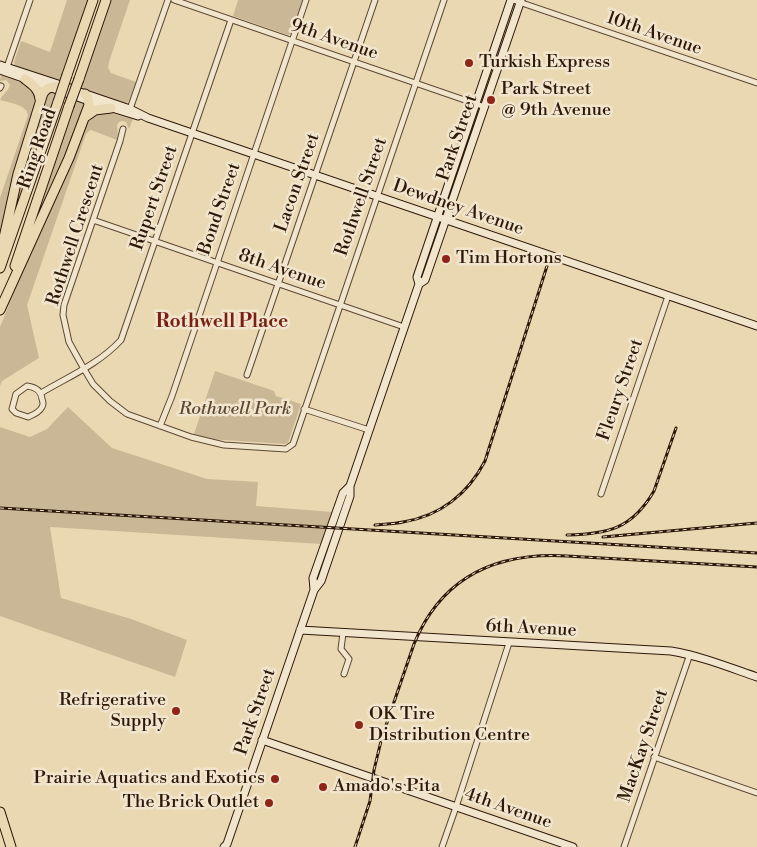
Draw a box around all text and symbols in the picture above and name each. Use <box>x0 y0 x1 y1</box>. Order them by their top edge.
street label: 10th Avenue <box>603 8 705 60</box>
street label: 9th Avenue <box>287 15 381 65</box>
place label: Turkish Express <box>479 52 610 74</box>
marker: Turkish Express <box>463 57 475 69</box>
place label: Park Street @ 9th Avenue <box>501 79 611 122</box>
street label: Park Street <box>433 92 483 184</box>
marker: Park Street @ 9th Avenue <box>485 94 497 106</box>
street label: Ring Road <box>14 106 62 192</box>
street label: Lacon Street <box>271 131 325 235</box>
street label: Rothwell Street <box>332 135 392 259</box>
street label: Rupert Street <box>127 143 183 253</box>
street label: Bond Street <box>194 160 246 258</box>
street label: Rothwell Crescent <box>43 162 109 308</box>
street label: Dewdney Avenue <box>390 175 526 241</box>
street label: 8th Avenue <box>235 245 329 295</box>
place label: Tim Hortons <box>456 248 562 270</box>
marker: Tim Hortons <box>440 253 452 265</box>
district label: Rothwell Place <box>156 311 288 333</box>
street label: Fleury Street <box>593 336 649 444</box>
park label: Rothwell Park <box>179 399 291 421</box>
street label: 6th Avenue <box>485 616 577 642</box>
street label: Park Street <box>231 666 281 758</box>
street label: MacKay Street <box>615 687 673 805</box>
place label: Refrigerative Supply <box>59 690 166 732</box>
place label: OK Tire Distribution Centre <box>369 704 530 746</box>
marker: Refrigerative Supply <box>170 705 182 717</box>
marker: OK Tire Distribution Centre <box>353 719 365 731</box>
place label: Prairie Aquatics and Exotics <box>33 768 265 790</box>
marker: Prairie Aquatics and Exotics <box>269 773 281 785</box>
place label: Amado's Pita <box>333 776 440 798</box>
marker: Amado's Pita <box>317 781 329 793</box>
street label: 4th Avenue <box>461 784 555 834</box>
place label: The Brick Outlet <box>123 792 259 814</box>
marker: The Brick Outlet <box>263 797 275 809</box>

